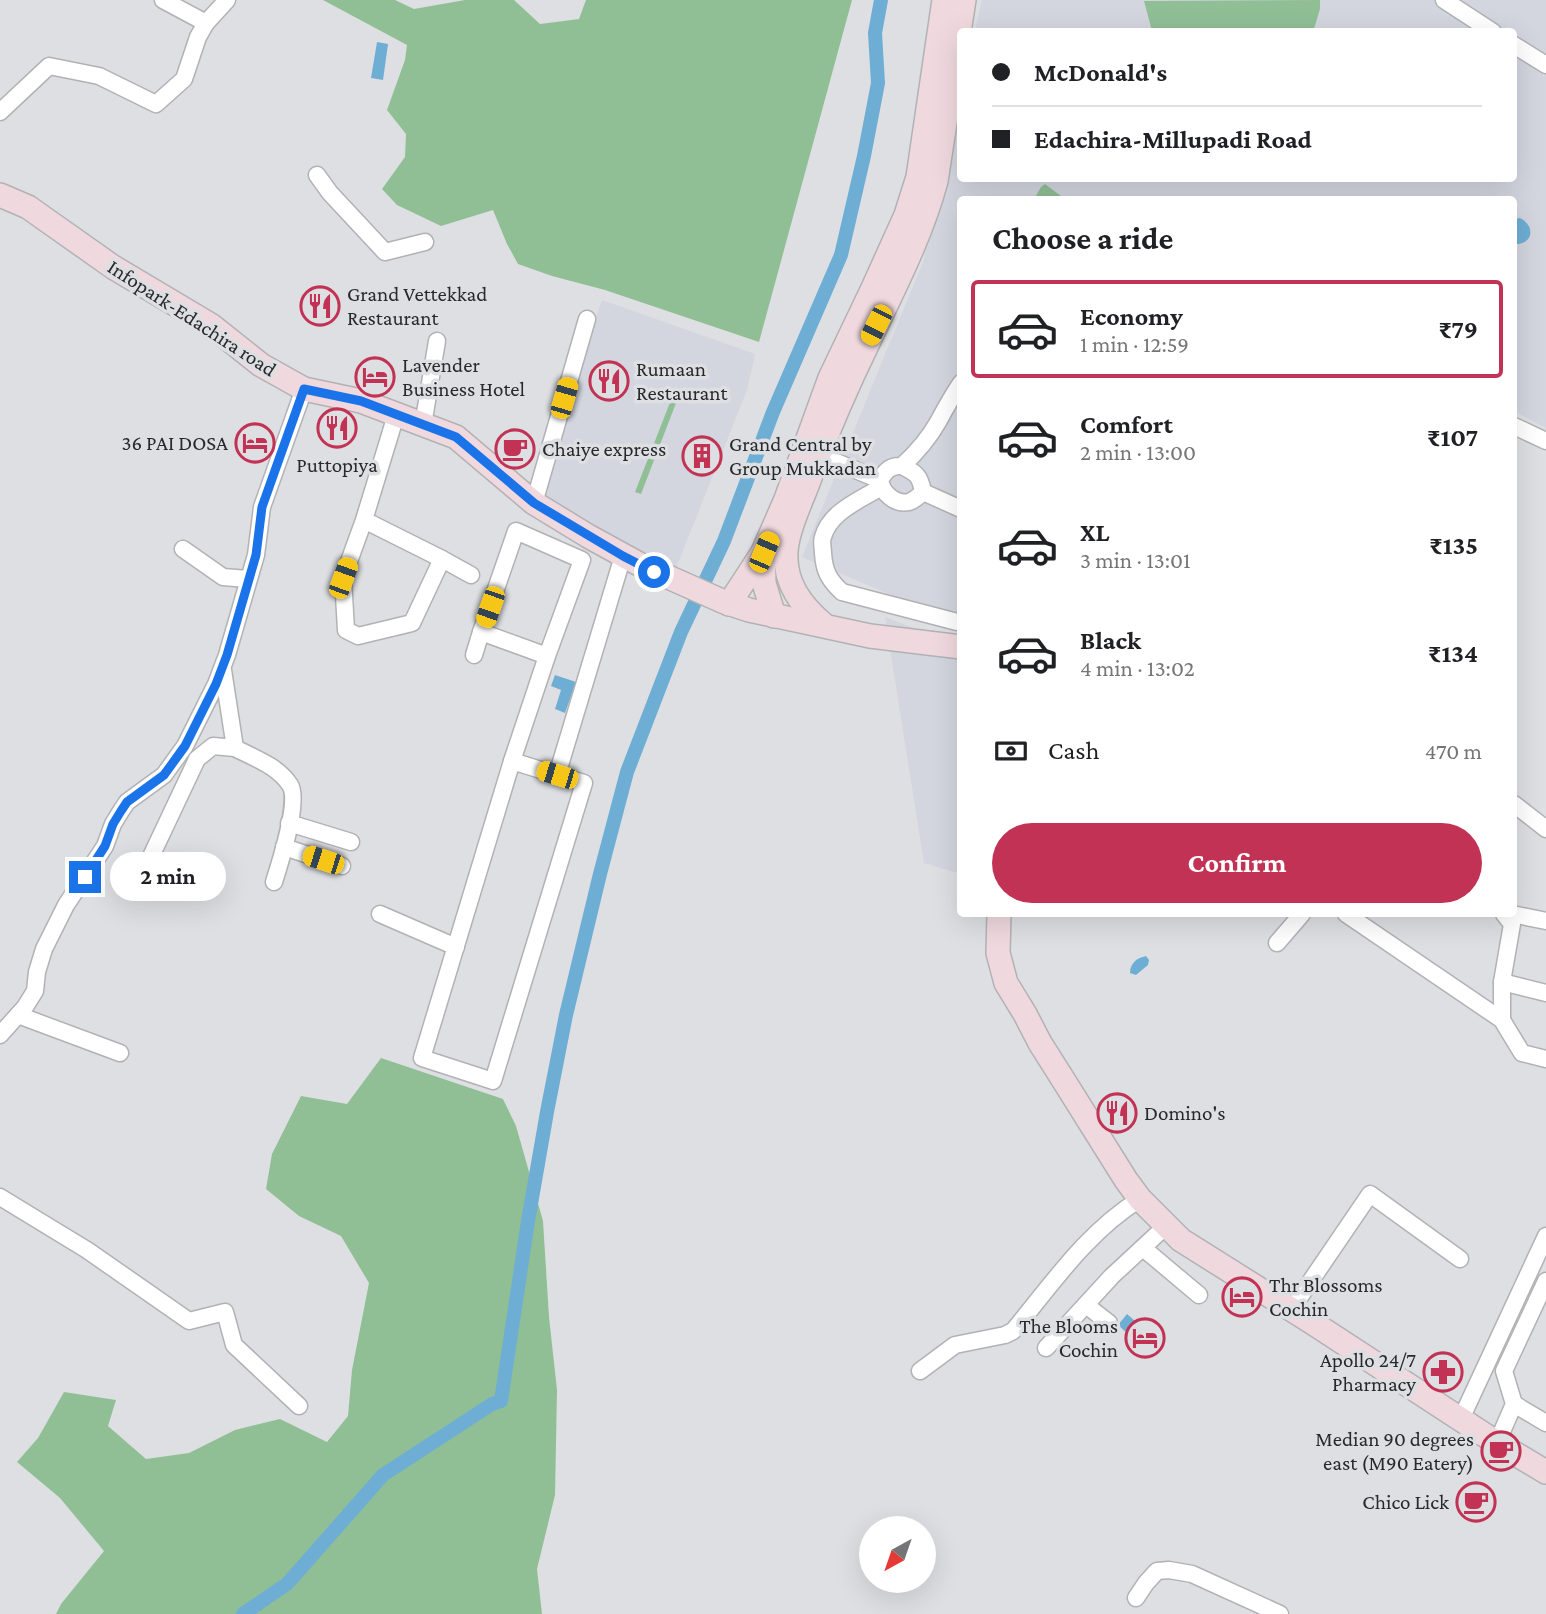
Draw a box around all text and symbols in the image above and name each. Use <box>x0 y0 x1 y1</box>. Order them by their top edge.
text: McDonald's <box>1034 58 1167 87</box>
text: Edachira-Millupadi Road <box>1034 125 1312 154</box>
text: Choose a ride <box>992 220 1173 256</box>
street label: Infopark-Edachira road <box>103 254 281 382</box>
place label: Grand Vettekkad Restaurant <box>347 282 487 330</box>
restaurant icon: Grand Vettekkad Restaurant <box>299 285 341 327</box>
icon: car <box>996 298 1059 361</box>
car <box>858 302 895 348</box>
text: Economy <box>1080 302 1183 331</box>
text: ₹79 <box>1439 315 1478 344</box>
text: 1 min · 12:59 <box>1080 331 1189 357</box>
place label: Lavender Business Hotel <box>402 353 525 401</box>
hotel icon: Lavender Business Hotel <box>354 356 396 398</box>
place label: Rumaan Restaurant <box>636 357 729 405</box>
restaurant icon: Rumaan Restaurant <box>588 360 630 402</box>
car <box>549 375 580 421</box>
icon: car <box>996 406 1059 469</box>
restaurant icon: Puttopiya <box>316 407 358 449</box>
text: Comfort <box>1080 410 1173 439</box>
hotel icon: 36 PAI DOSA <box>234 422 276 464</box>
text: ₹107 <box>1427 423 1478 452</box>
cafe icon: Chaiye express <box>494 428 536 470</box>
place label: 36 PAI DOSA <box>122 431 228 455</box>
place label: Grand Central by Group Mukkadan <box>729 432 876 480</box>
building icon: Grand Central by Group Mukkadan <box>681 435 723 477</box>
place label: Chaiye express <box>542 437 666 461</box>
text: 2 min · 13:00 <box>1080 439 1196 465</box>
place label: Puttopiya <box>296 453 378 477</box>
icon: car <box>996 514 1059 577</box>
text: XL <box>1080 518 1109 547</box>
car <box>747 529 782 575</box>
text: ₹135 <box>1429 531 1478 560</box>
text: 3 min · 13:01 <box>1080 547 1191 573</box>
car <box>326 555 361 601</box>
route start <box>638 556 670 588</box>
car <box>474 584 507 630</box>
icon: car <box>996 622 1059 685</box>
text: Black <box>1080 626 1141 655</box>
text: ₹134 <box>1428 639 1478 668</box>
text: 4 min · 13:02 <box>1080 655 1195 681</box>
icon: cash <box>992 732 1030 770</box>
text: Cash <box>1048 736 1099 765</box>
text: 470 m <box>1425 738 1482 764</box>
car <box>534 759 581 791</box>
button: Confirm <box>992 823 1482 903</box>
car <box>300 844 347 876</box>
callout: 2 min <box>110 852 225 902</box>
route end <box>69 861 101 893</box>
text: 2 min <box>140 863 196 889</box>
restaurant icon: Domino's <box>1096 1092 1138 1134</box>
place label: Domino's <box>1144 1101 1226 1125</box>
place label: Thr Blossoms Cochin <box>1269 1273 1383 1321</box>
hotel icon: Thr Blossoms Cochin <box>1221 1276 1263 1318</box>
place label: The Blooms Cochin <box>1019 1314 1118 1362</box>
hotel icon: The Blooms Cochin <box>1124 1317 1166 1359</box>
place label: Apollo 24/7 Pharmacy <box>1320 1348 1416 1396</box>
pharmacy icon: Apollo 24/7 Pharmacy <box>1422 1351 1464 1393</box>
place label: Median 90 degrees east (M90 Eatery) <box>1315 1427 1474 1475</box>
cafe icon: Median 90 degrees east (M90 Eatery) <box>1480 1430 1522 1472</box>
cafe icon: Chico Lick <box>1455 1481 1497 1523</box>
place label: Chico Lick <box>1362 1490 1449 1514</box>
north arrow <box>859 1516 936 1592</box>
map controls <box>859 1516 936 1593</box>

